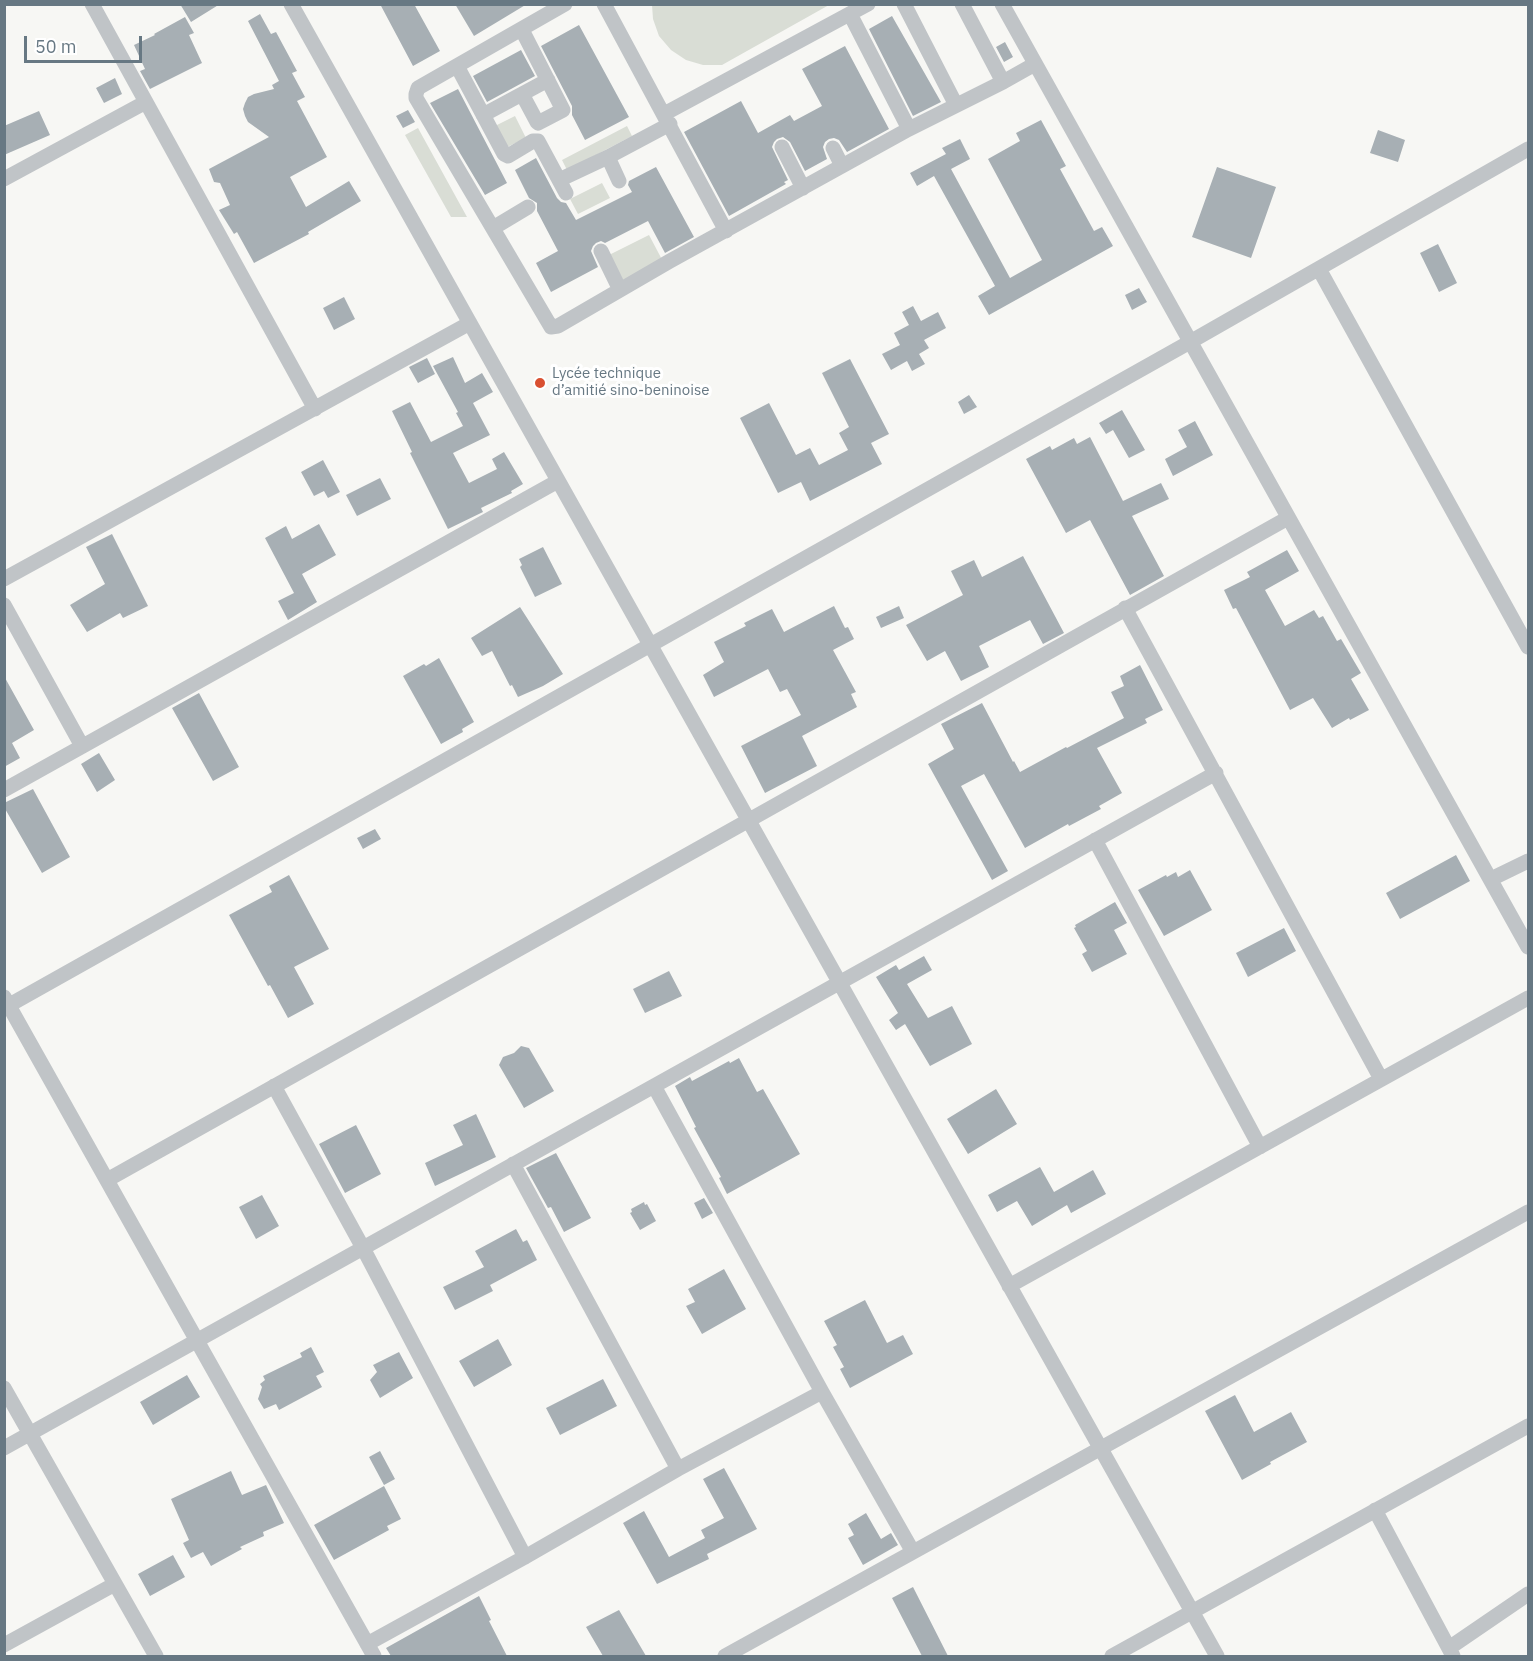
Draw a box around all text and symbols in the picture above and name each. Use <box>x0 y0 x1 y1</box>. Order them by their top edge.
scale bar <box>27 24 146 62</box>
text: 50 m <box>35 35 77 58</box>
place label: Lycée technique d’amitié sino-beninoise <box>552 365 710 400</box>
marker: Lycée technique d’amitié sino-beninoise <box>533 376 547 390</box>

